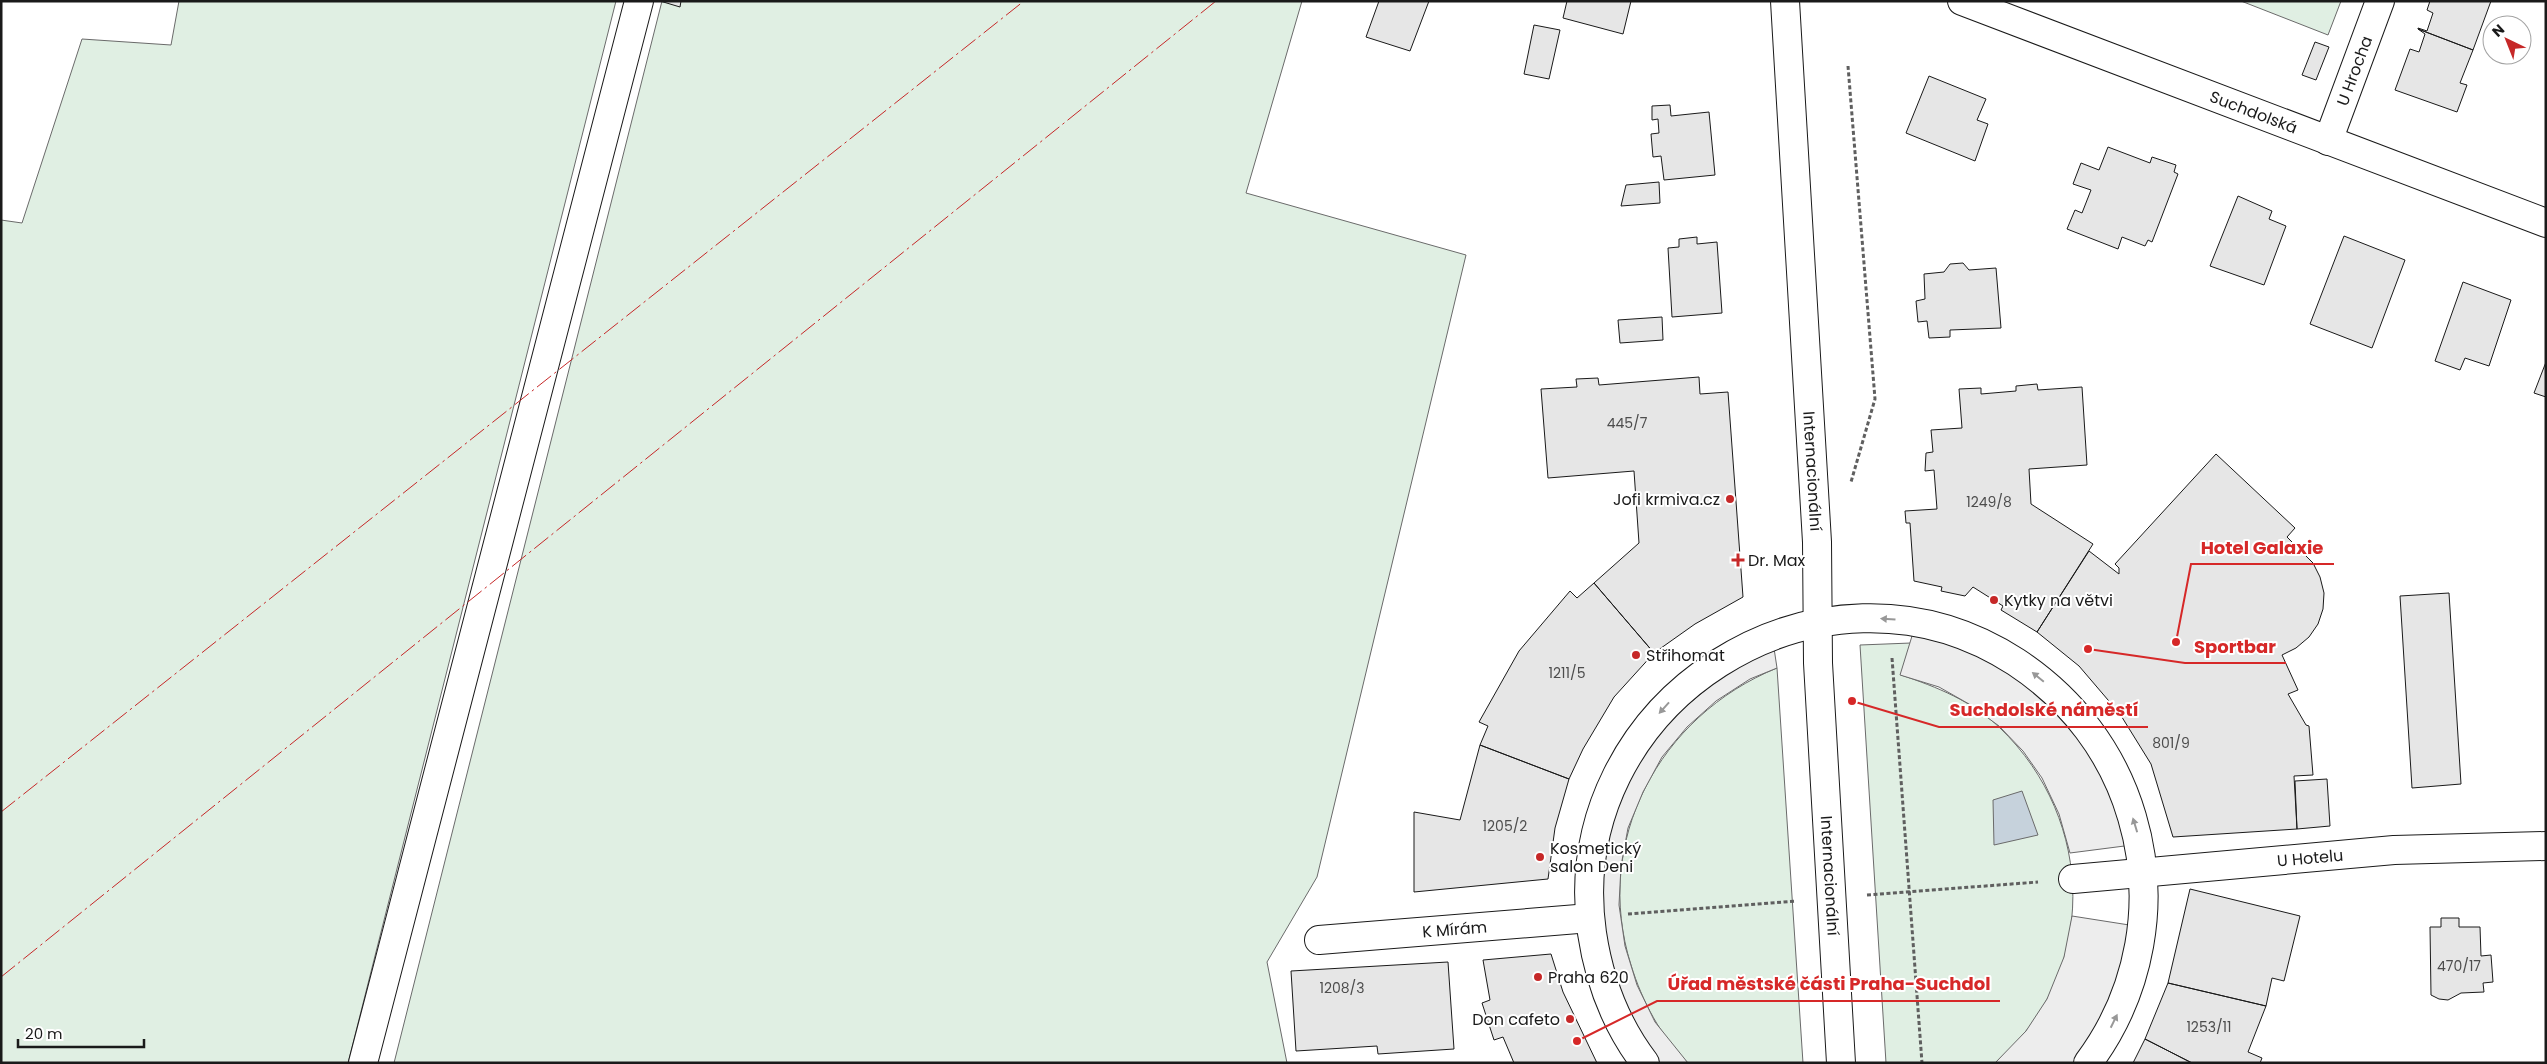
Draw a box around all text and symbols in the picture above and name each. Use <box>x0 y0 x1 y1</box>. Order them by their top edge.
north arrow <box>2482 15 2532 65</box>
text: N <box>2487 20 2509 41</box>
street label: U Hrocha <box>2331 33 2378 109</box>
street label: Suchdolská <box>2206 85 2301 139</box>
street label: Internacionální <box>1797 411 1827 532</box>
house number: 445/7 <box>1607 413 1648 433</box>
place label: Jofi krmiva.cz <box>1613 488 1720 511</box>
house number: 1249/8 <box>1966 492 2012 512</box>
marker: Jofi krmiva.cz <box>1724 493 1736 505</box>
callout: Hotel Galaxie <box>2191 531 2334 564</box>
text: Hotel Galaxie <box>2201 535 2323 560</box>
place label: Dr. Max <box>1748 549 1806 572</box>
marker: Dr. Max <box>1732 554 1744 566</box>
place label: Kytky na větvi <box>2004 589 2113 612</box>
marker: Kytky na větvi <box>1988 594 2000 606</box>
one-way arrow <box>1880 615 1896 623</box>
callout: Sportbar <box>2185 630 2286 663</box>
text: Sportbar <box>2194 634 2276 659</box>
place label: Střihomat <box>1646 644 1725 667</box>
marker: Střihomat <box>1630 649 1642 661</box>
house number: 1211/5 <box>1549 663 1585 683</box>
one-way arrow <box>2031 672 2044 683</box>
callout: Suchdolské náměstí <box>1939 694 2148 727</box>
text: Suchdolské náměstí <box>1950 697 2138 722</box>
one-way arrow <box>1658 701 1670 713</box>
house number: 801/9 <box>2152 733 2190 753</box>
street label: Internacionální <box>1815 815 1845 936</box>
house number: 1205/2 <box>1483 816 1527 836</box>
one-way arrow <box>2130 817 2138 832</box>
place label: Kosmetický salon Deni <box>1550 837 1641 878</box>
street label: U Hotelu <box>2276 844 2344 873</box>
marker: Kosmetický salon Deni <box>1534 851 1546 863</box>
street label: K Mírám <box>1421 915 1488 944</box>
house number: 470/17 <box>2437 956 2481 976</box>
place label: Praha 620 <box>1548 966 1629 989</box>
callout: Úřad městské části Praha-Suchdol <box>1657 968 2000 1001</box>
marker: Praha 620 <box>1532 971 1544 983</box>
text: Úřad městské části Praha-Suchdol <box>1668 971 1991 996</box>
house number: 1208/3 <box>1319 978 1365 998</box>
place label: Don cafeto <box>1472 1008 1560 1031</box>
marker: Don cafeto <box>1564 1013 1576 1025</box>
one-way arrow <box>2110 1014 2118 1028</box>
scale bar <box>18 1016 144 1048</box>
house number: 1253/11 <box>2186 1017 2232 1037</box>
text: 20 m <box>25 1023 63 1044</box>

